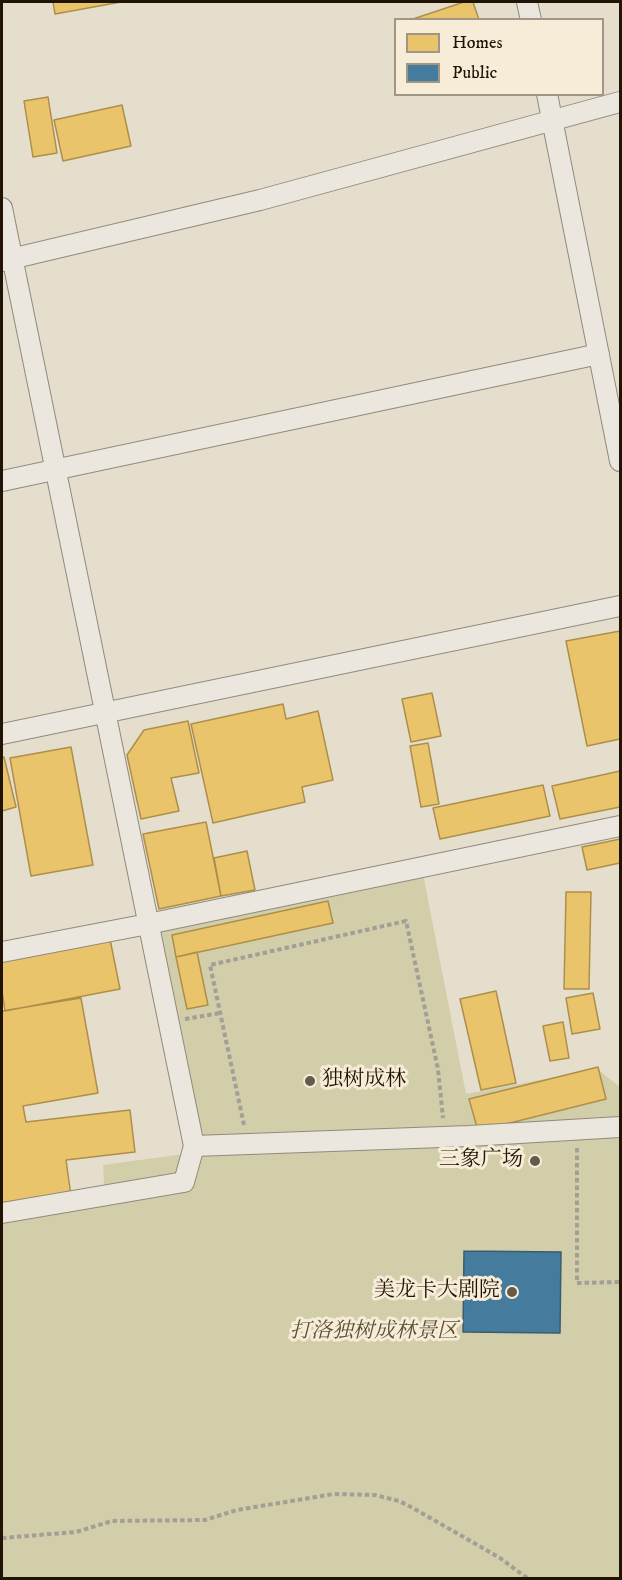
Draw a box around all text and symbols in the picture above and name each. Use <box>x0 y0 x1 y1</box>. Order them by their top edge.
legend <box>394 18 604 96</box>
text: Homes <box>452 32 503 54</box>
text: Public <box>452 62 497 84</box>
place label: 独树成林 <box>322 1068 406 1094</box>
marker: 独树成林 <box>303 1074 317 1088</box>
place label: 三象广场 <box>439 1148 523 1174</box>
marker: 三象广场 <box>528 1154 542 1168</box>
place label: 美龙卡大剧院 <box>374 1279 500 1305</box>
marker: 美龙卡大剧院 <box>505 1285 519 1299</box>
park label: 打洛独树成林景区 <box>290 1320 458 1346</box>

